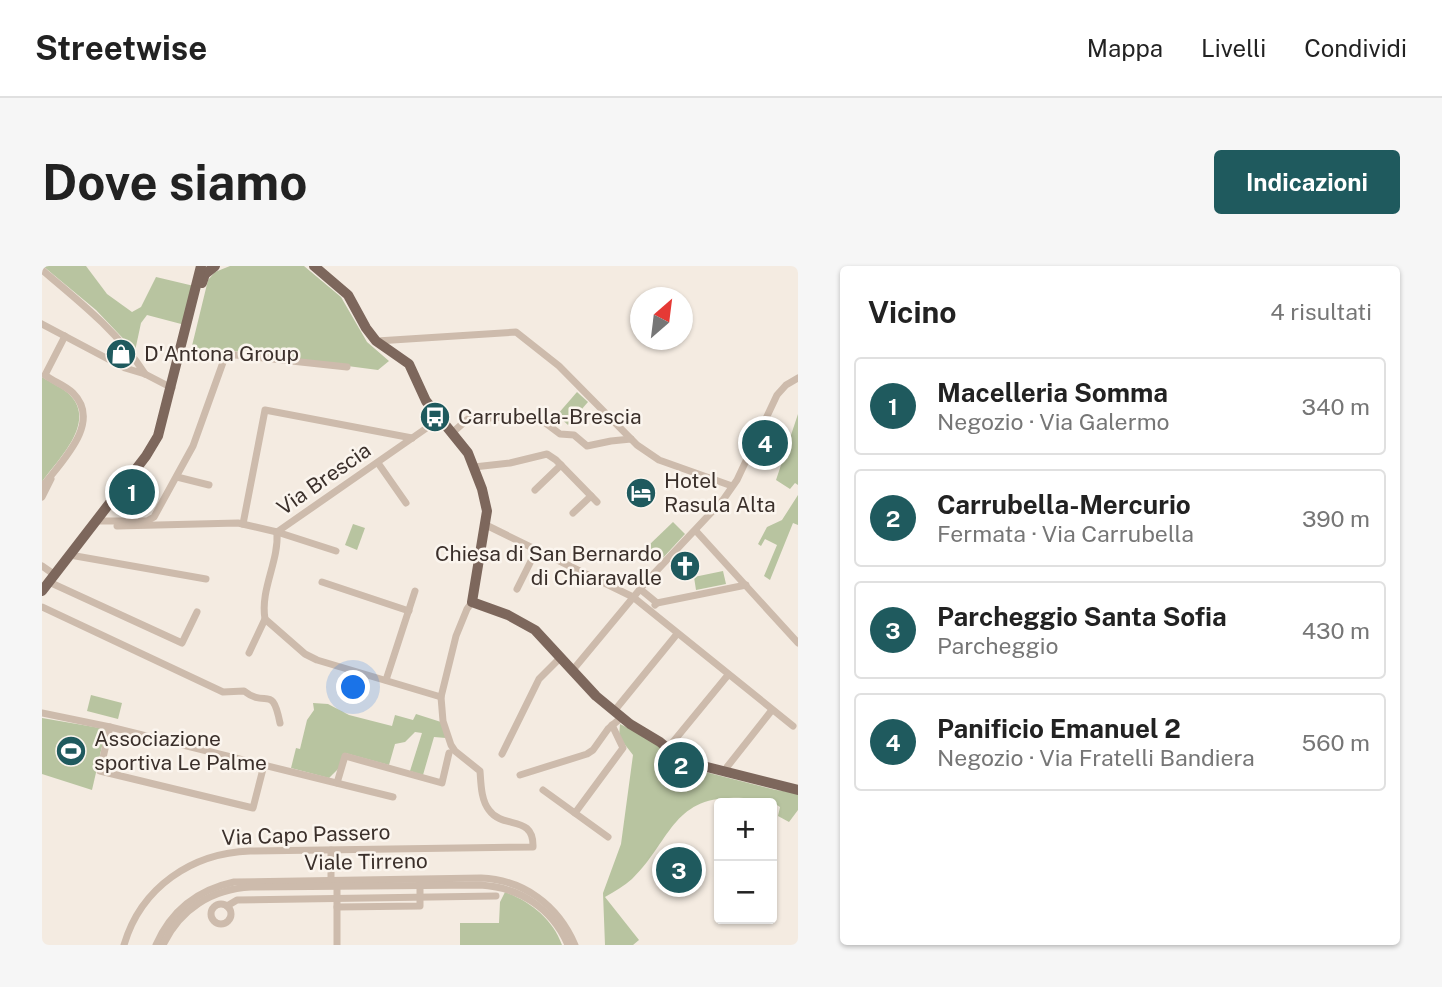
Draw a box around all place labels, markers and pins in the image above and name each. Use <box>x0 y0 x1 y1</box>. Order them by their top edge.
shop icon: D'Antona Group <box>104 337 138 371</box>
place label: D'Antona Group <box>144 341 299 366</box>
bus stop icon: Carrubella-Brescia <box>418 400 452 434</box>
place label: Carrubella-Brescia <box>458 404 642 429</box>
pin: 4 <box>742 417 788 469</box>
pin: 1 <box>109 466 155 518</box>
place label: Hotel Rasula Alta <box>664 468 776 517</box>
hotel icon: Hotel Rasula Alta <box>624 476 658 510</box>
place label: Chiesa di San Bernardo di Chiaravalle <box>435 541 662 590</box>
church icon: Chiesa di San Bernardo di Chiaravalle <box>668 549 702 583</box>
place label: Associazione sportiva Le Palme <box>94 726 267 775</box>
sports icon: Associazione sportiva Le Palme <box>54 734 88 768</box>
pin: 2 <box>658 739 704 791</box>
pin: 3 <box>656 844 702 896</box>

